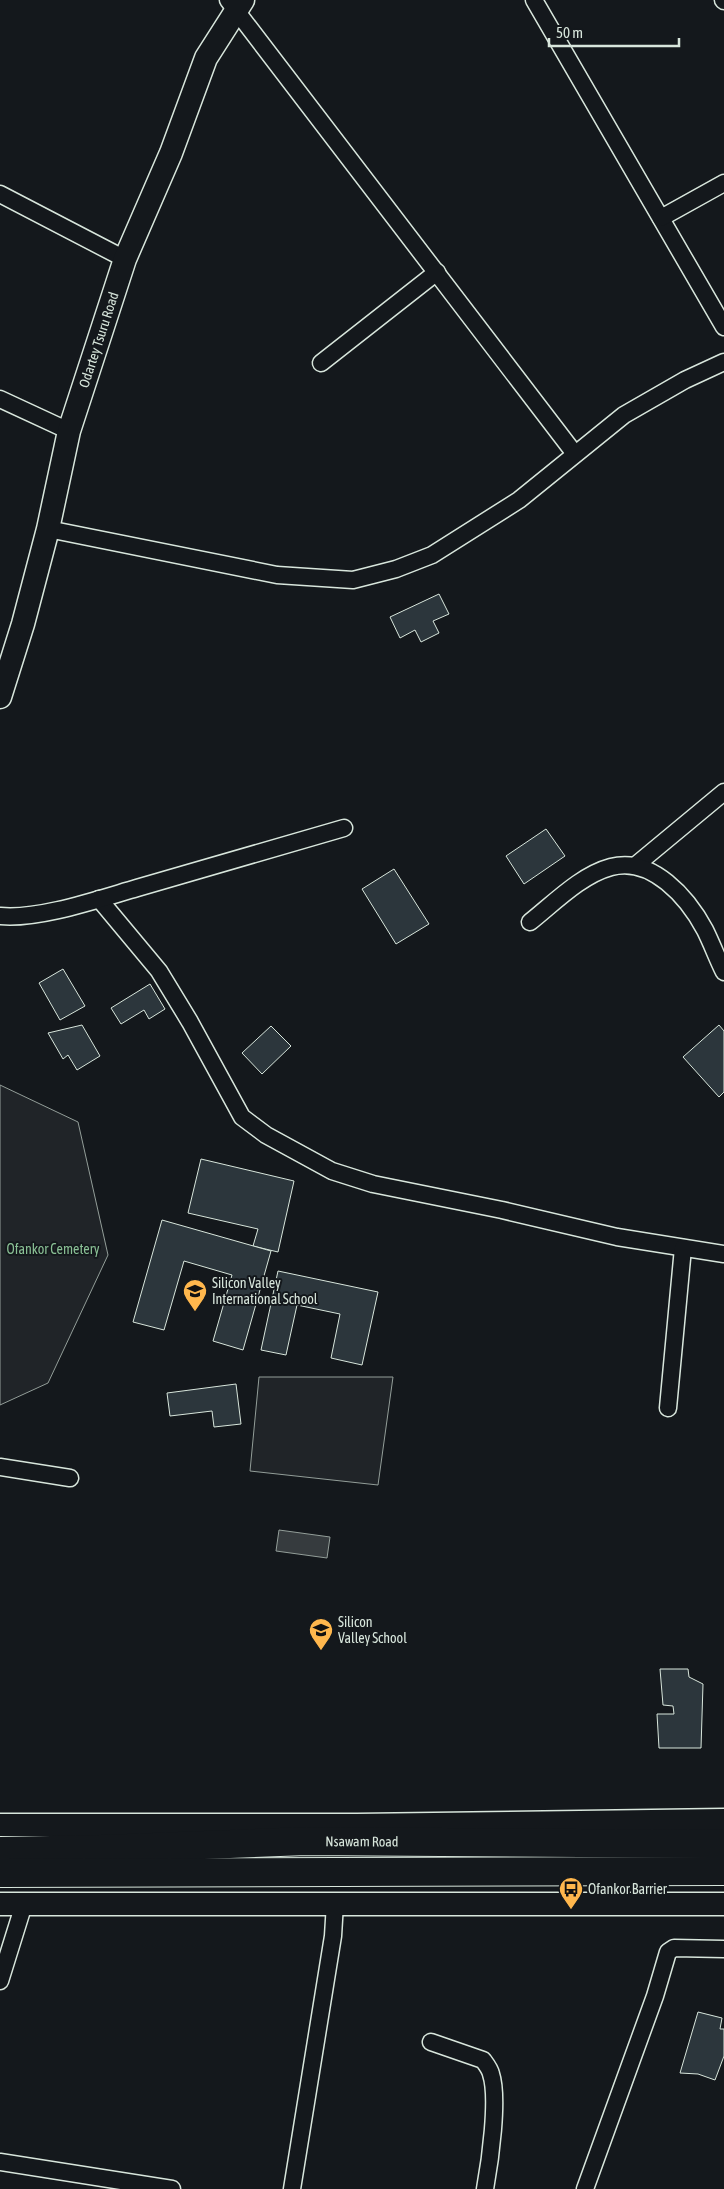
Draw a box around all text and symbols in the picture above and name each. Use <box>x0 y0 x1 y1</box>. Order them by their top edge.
scale bar <box>549 15 679 47</box>
text: 50 m <box>556 24 583 41</box>
street label: Odartey Tsuru Road <box>76 290 122 390</box>
park label: Ofankor Cemetery <box>6 1241 100 1257</box>
place label: Silicon Valley International School <box>212 1275 318 1307</box>
school or university icon: Silicon Valley International School <box>182 1278 208 1312</box>
place label: Silicon Valley School <box>338 1614 407 1646</box>
school or university icon: Silicon Valley School <box>308 1617 334 1651</box>
street label: Nsawam Road <box>325 1833 398 1850</box>
bus stop icon: Ofankor Barrier <box>558 1876 584 1910</box>
place label: Ofankor Barrier <box>588 1881 668 1897</box>

